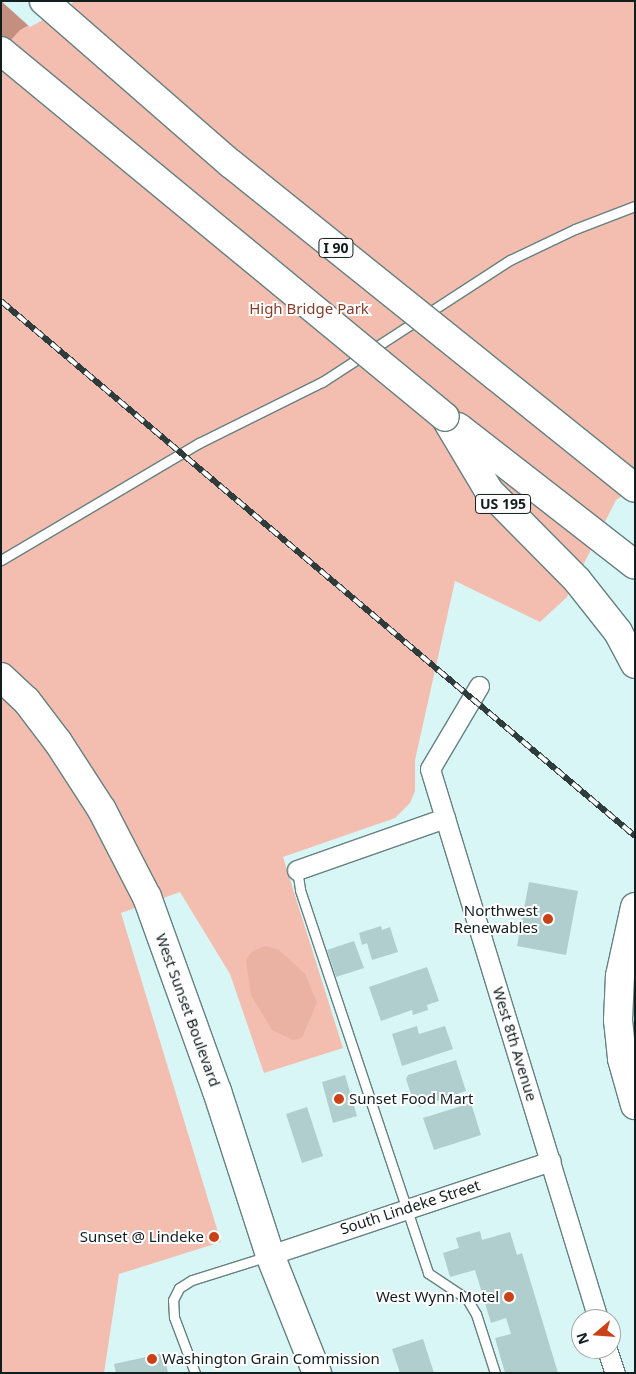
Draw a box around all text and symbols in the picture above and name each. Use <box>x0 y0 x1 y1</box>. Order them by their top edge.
road number: I 90 <box>317 237 355 260</box>
park label: High Bridge Park <box>249 300 369 318</box>
road number: US 195 <box>474 492 532 516</box>
place label: Northwest Renewables <box>454 901 538 936</box>
marker: Northwest Renewables <box>542 913 554 925</box>
street label: West Sunset Boulevard <box>152 931 224 1089</box>
street label: West 8th Avenue <box>489 985 541 1103</box>
place label: Sunset Food Mart <box>349 1090 473 1108</box>
marker: Sunset Food Mart <box>333 1093 345 1105</box>
street label: South Lindeke Street <box>338 1176 482 1238</box>
place label: Sunset @ Lindeke <box>80 1228 204 1246</box>
marker: Sunset @ Lindeke <box>208 1231 220 1243</box>
place label: West Wynn Motel <box>376 1288 499 1306</box>
marker: West Wynn Motel <box>503 1291 515 1303</box>
north arrow <box>571 1309 621 1359</box>
text: N <box>571 1330 593 1347</box>
place label: Washington Grain Commission <box>162 1350 380 1368</box>
marker: Washington Grain Commission <box>146 1353 158 1365</box>

